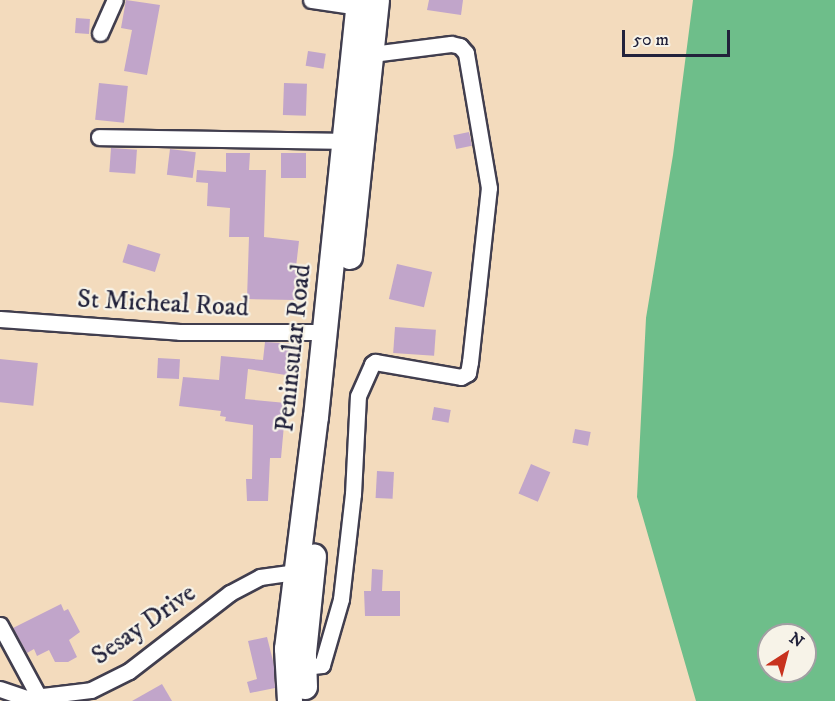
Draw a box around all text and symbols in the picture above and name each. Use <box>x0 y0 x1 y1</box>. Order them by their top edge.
scale bar <box>625 18 733 56</box>
text: 50 m <box>633 29 669 51</box>
street label: Peninsular Road <box>270 263 318 433</box>
street label: St Micheal Road <box>76 284 250 324</box>
street label: Sesay Drive <box>86 578 202 672</box>
north arrow <box>757 623 817 683</box>
text: N <box>785 628 808 652</box>

